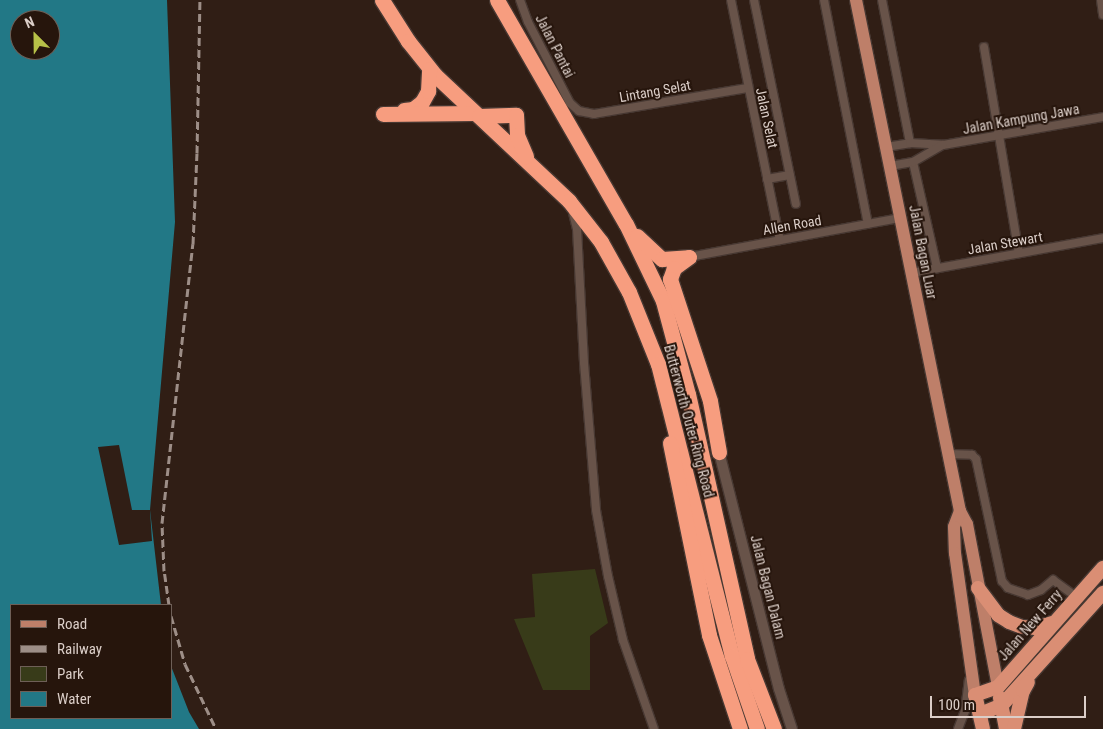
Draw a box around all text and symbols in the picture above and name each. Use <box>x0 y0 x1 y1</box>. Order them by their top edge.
north arrow <box>10 10 60 60</box>
street label: Jalan Pantai <box>532 12 578 80</box>
text: N <box>22 13 37 31</box>
street label: Lintang Selat <box>618 76 692 106</box>
street label: Jalan Selat <box>752 86 782 150</box>
street label: Jalan Kampung Jawa <box>961 100 1081 138</box>
street label: Jalan Bagan Luar <box>906 204 940 300</box>
street label: Allen Road <box>761 212 823 238</box>
street label: Jalan Stewart <box>966 228 1044 258</box>
street label: Butterworth Outer Ring Road <box>661 343 717 499</box>
street label: Jalan Bagan Dalam <box>747 533 789 641</box>
street label: Jalan New Ferry <box>995 586 1065 664</box>
legend <box>10 604 172 719</box>
text: Road <box>57 615 87 633</box>
text: Railway <box>57 640 102 658</box>
text: Park <box>57 665 84 683</box>
scale bar <box>933 686 1089 718</box>
text: Water <box>57 690 91 708</box>
text: 100 m <box>938 696 975 714</box>

